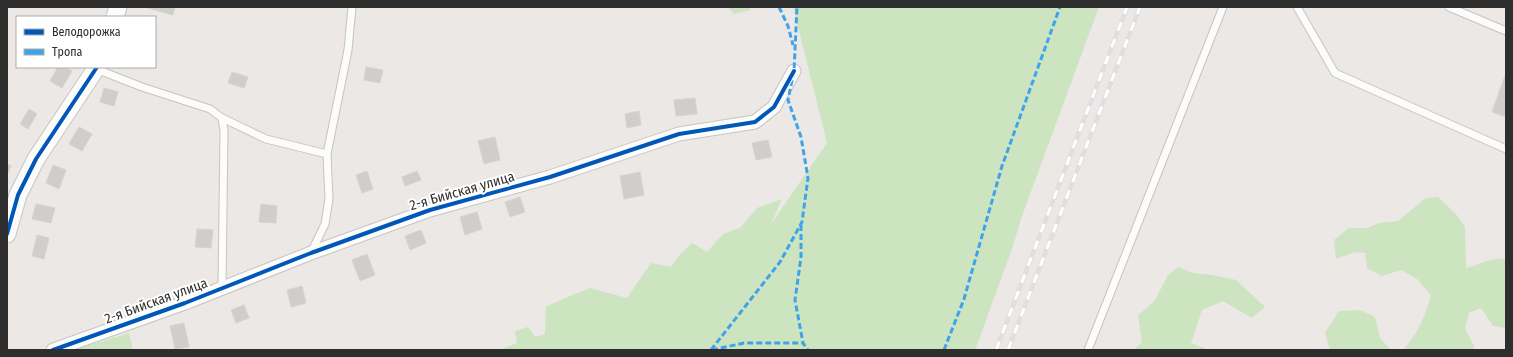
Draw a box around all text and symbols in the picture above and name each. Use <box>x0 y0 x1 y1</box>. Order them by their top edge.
legend <box>16 16 156 68</box>
text: Велодорожка <box>52 25 121 39</box>
text: Тропа <box>52 45 83 59</box>
street label: 2-я Бийская улица <box>408 168 517 214</box>
street label: 2-я Бийская улица <box>102 274 210 328</box>

